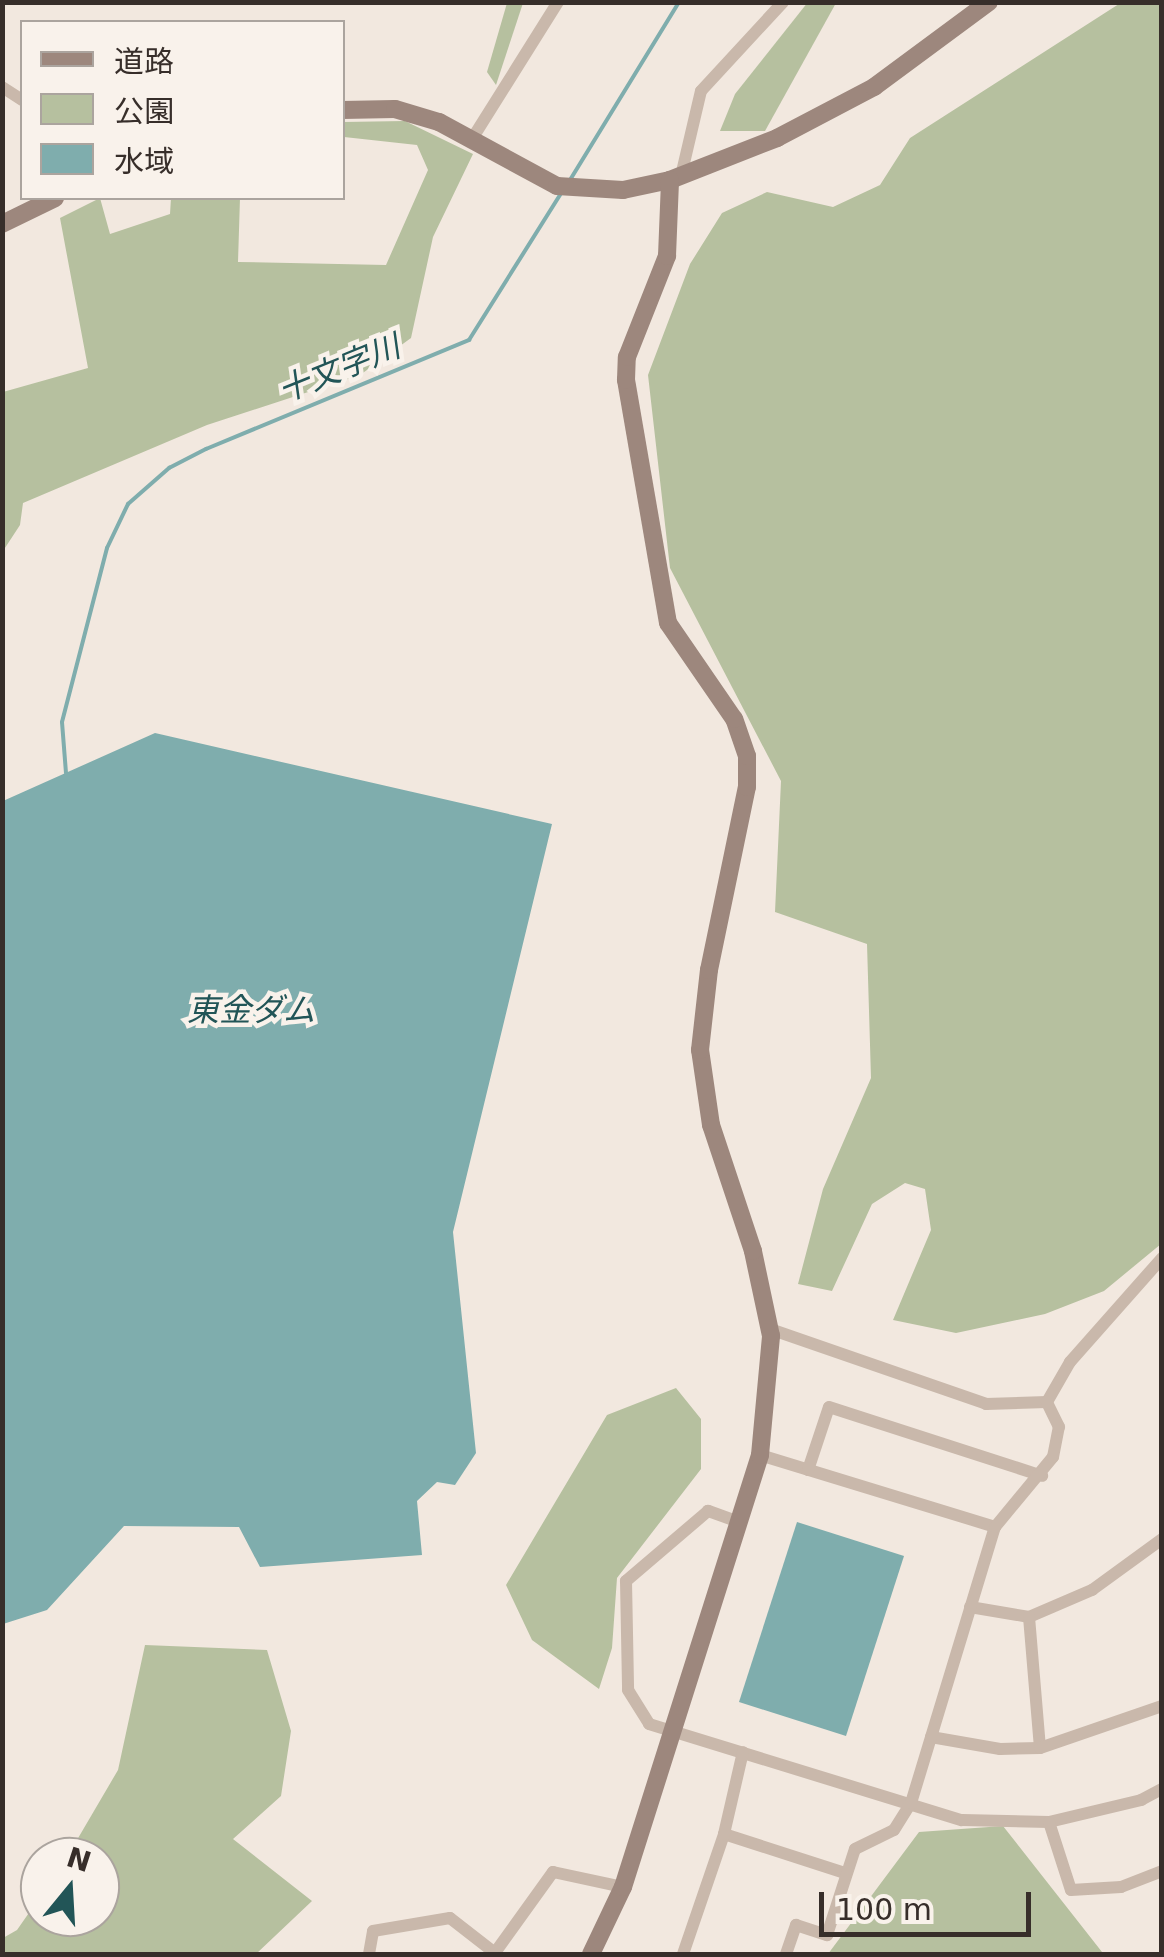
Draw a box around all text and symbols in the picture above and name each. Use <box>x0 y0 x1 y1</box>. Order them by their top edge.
legend <box>20 20 345 200</box>
text: 道路 <box>114 44 174 79</box>
text: 公園 <box>114 94 174 129</box>
text: 水域 <box>114 144 174 179</box>
water label: 十文字川 <box>272 327 406 411</box>
water label: 東金ダム <box>187 991 315 1029</box>
north arrow <box>20 1837 120 1937</box>
text: N <box>63 1841 95 1879</box>
scale bar <box>824 1872 1036 1934</box>
text: 100 m <box>836 1892 932 1927</box>

